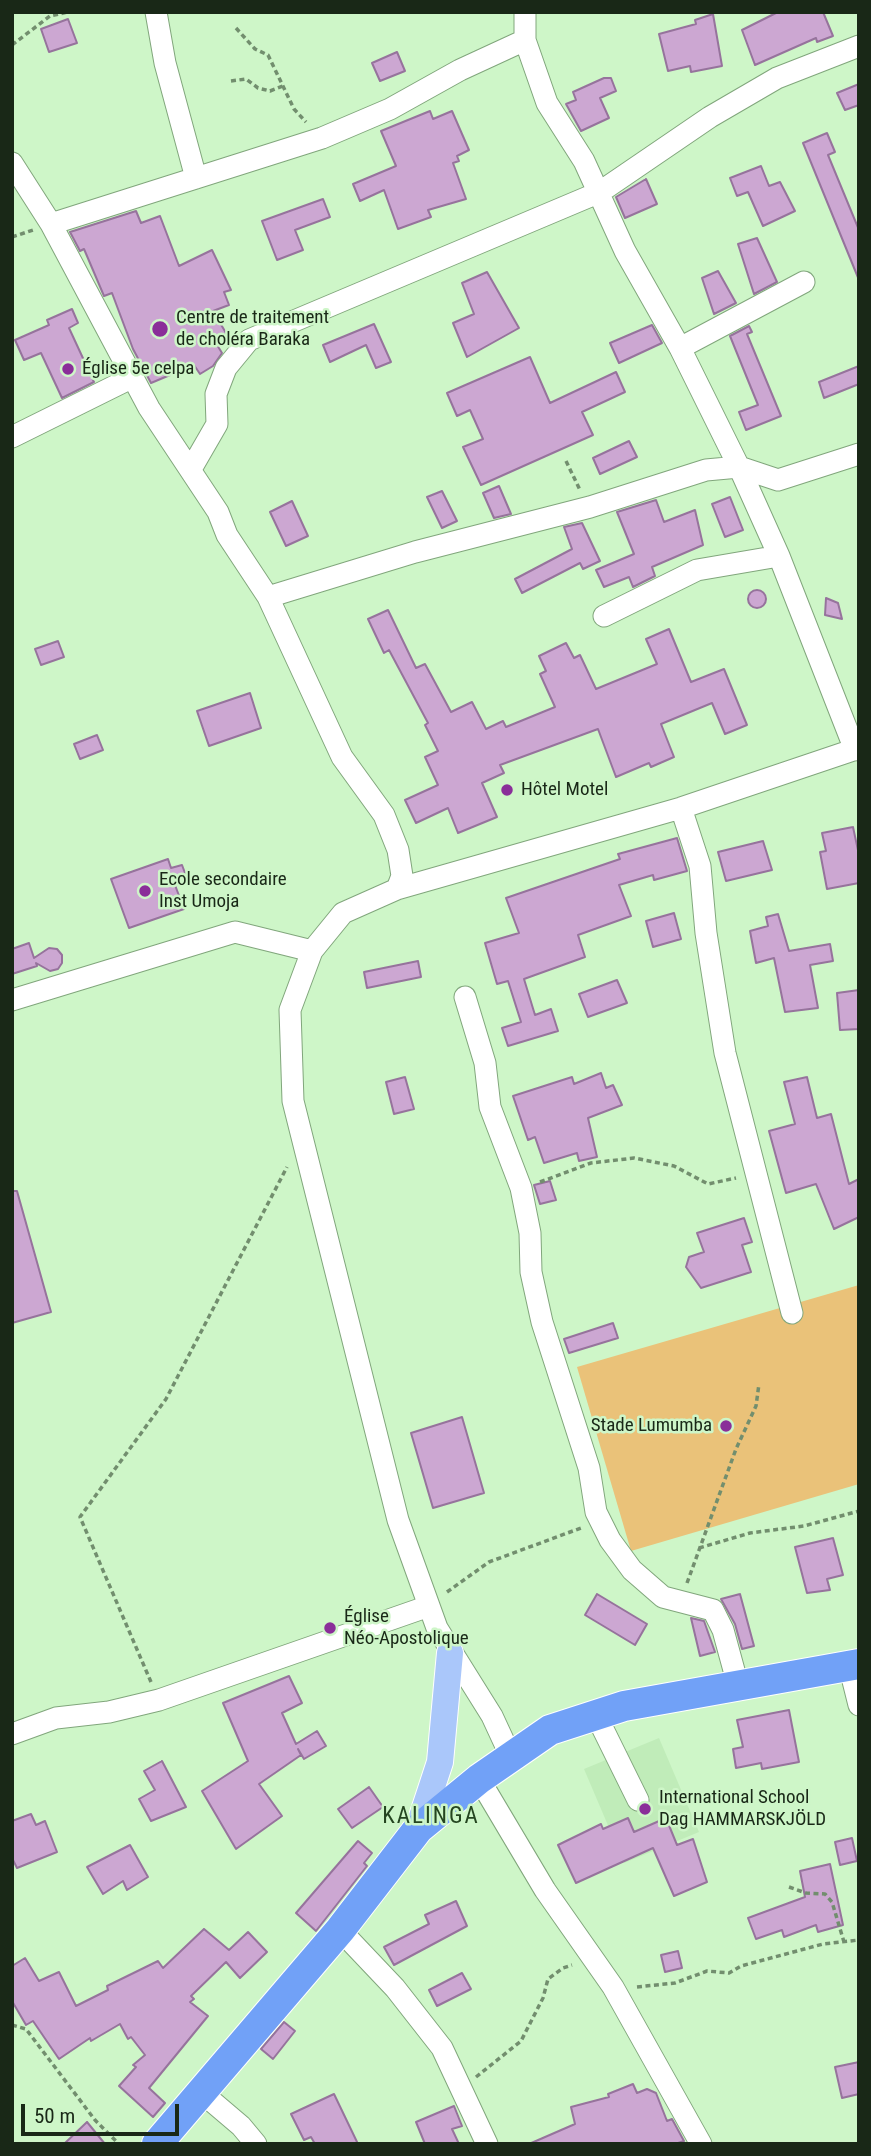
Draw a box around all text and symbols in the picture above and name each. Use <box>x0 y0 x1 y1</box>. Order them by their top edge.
place label: Centre de traitement de choléra Baraka <box>176 307 329 351</box>
marker: Centre de traitement de choléra Baraka <box>150 319 170 339</box>
place label: Église 5e celpa <box>82 358 194 380</box>
marker: Église 5e celpa <box>60 361 76 377</box>
place label: Hôtel Motel <box>521 779 608 801</box>
marker: Hôtel Motel <box>499 782 515 798</box>
place label: Ecole secondaire Inst Umoja <box>159 869 287 913</box>
marker: Ecole secondaire Inst Umoja <box>137 883 153 899</box>
place label: Stade Lumumba <box>591 1415 712 1437</box>
marker: Stade Lumumba <box>718 1418 734 1434</box>
place label: Église Néo-Apostolique <box>344 1606 469 1650</box>
marker: Église Néo-Apostolique <box>322 1620 338 1636</box>
place label: International School Dag HAMMARSKJÖLD <box>659 1787 826 1831</box>
marker: International School Dag HAMMARSKJÖLD <box>637 1801 653 1817</box>
district label: KALINGA <box>383 1803 479 1831</box>
scale bar <box>24 2090 182 2134</box>
text: 50 m <box>34 2104 75 2128</box>

